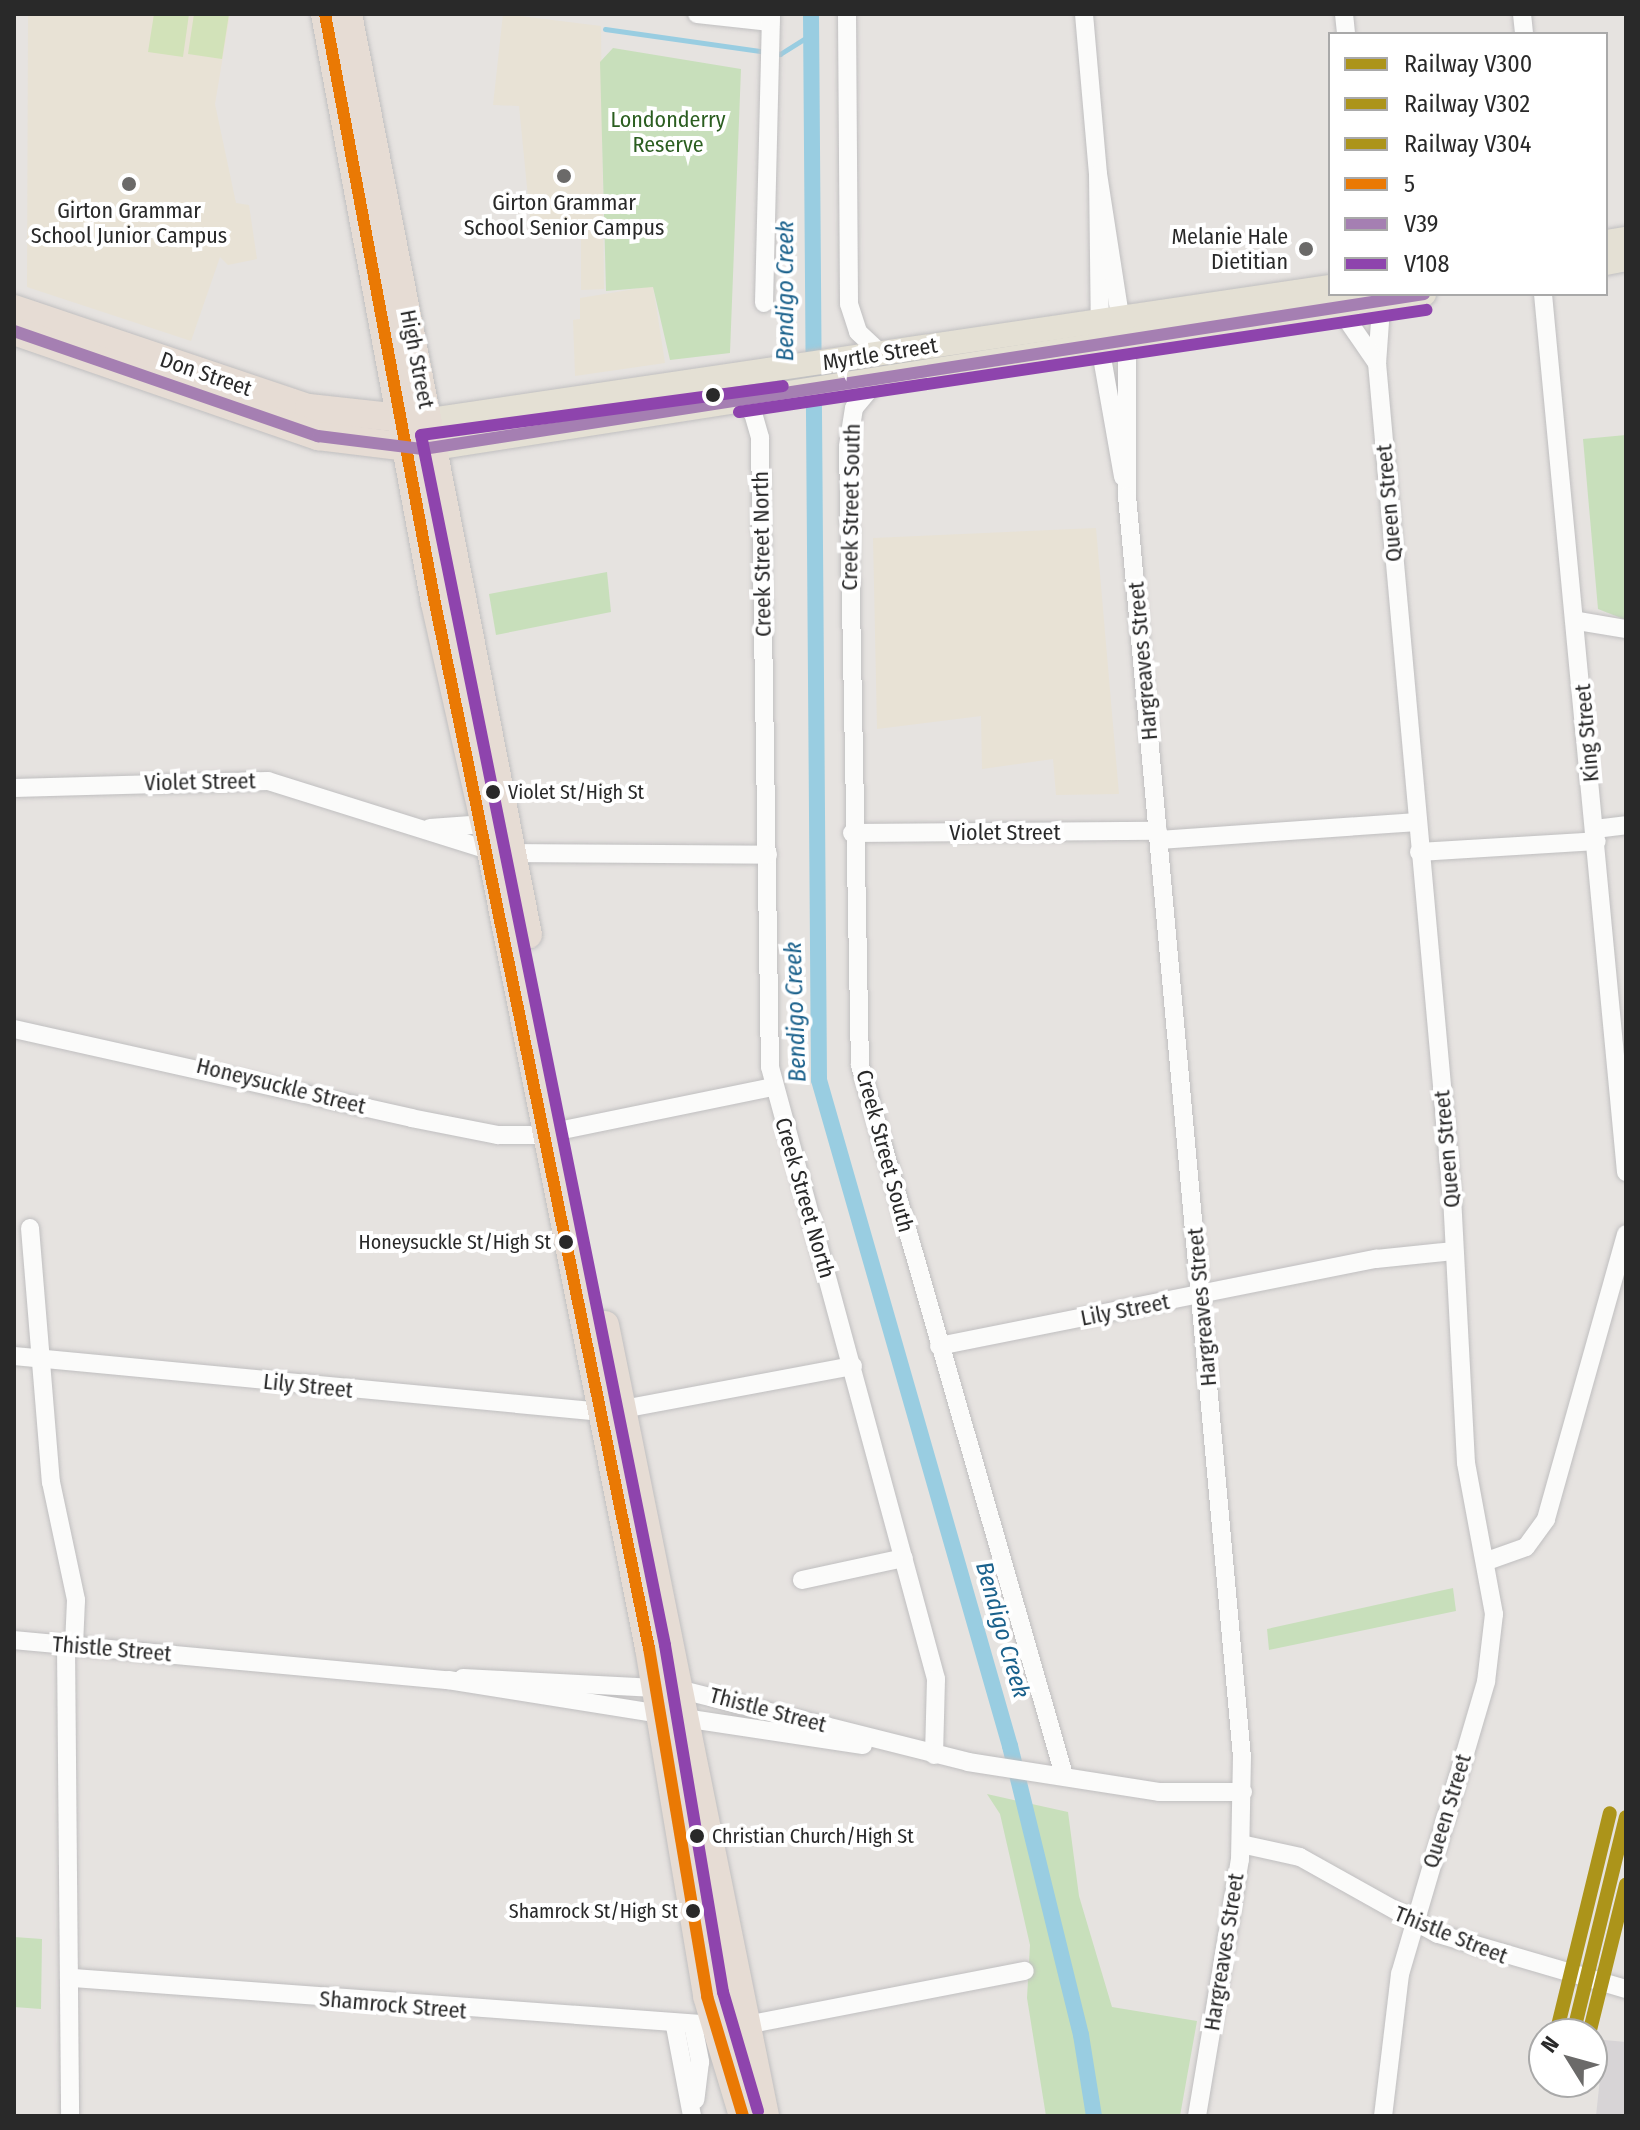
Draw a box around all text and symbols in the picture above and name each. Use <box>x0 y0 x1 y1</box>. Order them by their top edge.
legend <box>1328 32 1608 296</box>
text: Railway V300 <box>1404 50 1532 78</box>
text: Railway V302 <box>1404 90 1530 118</box>
park label: Londonderry Reserve <box>610 106 726 158</box>
text: Railway V304 <box>1404 130 1531 158</box>
marker: Girton Grammar School Senior Campus <box>555 167 573 185</box>
text: 5 <box>1404 170 1415 198</box>
marker: Girton Grammar School Junior Campus <box>120 175 138 193</box>
place label: Girton Grammar School Senior Campus <box>464 189 664 240</box>
place label: Girton Grammar School Junior Campus <box>31 197 227 248</box>
text: V39 <box>1404 210 1438 238</box>
water label: Bendigo Creek <box>772 221 800 361</box>
place label: Melanie Hale Dietitian <box>1171 223 1288 274</box>
marker: Melanie Hale Dietitian <box>1295 238 1317 260</box>
text: V108 <box>1404 250 1450 278</box>
street label: High Street <box>394 307 440 411</box>
street label: Myrtle Street <box>821 332 939 376</box>
street label: Don Street <box>157 346 255 402</box>
unlabelled marker <box>705 387 721 403</box>
street label: Creek Street South <box>836 423 866 591</box>
street label: Queen Street <box>1371 443 1407 563</box>
street label: Creek Street North <box>747 471 777 637</box>
street label: Hargreaves Street <box>1123 581 1163 741</box>
street label: King Street <box>1570 683 1604 783</box>
street label: Violet Street <box>144 768 256 796</box>
place label: Violet St/High St <box>508 780 644 804</box>
marker: Violet St/High St <box>485 784 501 800</box>
street label: Violet Street <box>949 820 1061 846</box>
water label: Bendigo Creek <box>779 941 813 1083</box>
street label: Honeysuckle Street <box>194 1052 368 1120</box>
street label: Creek Street South <box>851 1067 919 1235</box>
street label: Queen Street <box>1429 1089 1465 1209</box>
street label: Creek Street North <box>769 1115 841 1281</box>
street label: Hargreaves Street <box>1182 1227 1222 1387</box>
place label: Honeysuckle St/High St <box>359 1230 551 1254</box>
marker: Honeysuckle St/High St <box>558 1234 574 1250</box>
street label: Lily Street <box>1078 1288 1172 1332</box>
street label: Lily Street <box>262 1368 354 1404</box>
water label: Bendigo Creek <box>969 1559 1035 1701</box>
street label: Thistle Street <box>51 1631 173 1667</box>
street label: Thistle Street <box>707 1682 829 1738</box>
street label: Queen Street <box>1417 1751 1477 1871</box>
place label: Christian Church/High St <box>712 1824 914 1848</box>
marker: Christian Church/High St <box>689 1828 705 1844</box>
street label: Hargreaves Street <box>1199 1871 1249 2033</box>
place label: Shamrock St/High St <box>509 1899 678 1923</box>
street label: Thistle Street <box>1391 1900 1511 1970</box>
marker: Shamrock St/High St <box>685 1903 701 1919</box>
street label: Shamrock Street <box>318 1985 468 2025</box>
north arrow <box>1528 2018 1608 2098</box>
text: N <box>1535 2031 1565 2058</box>

